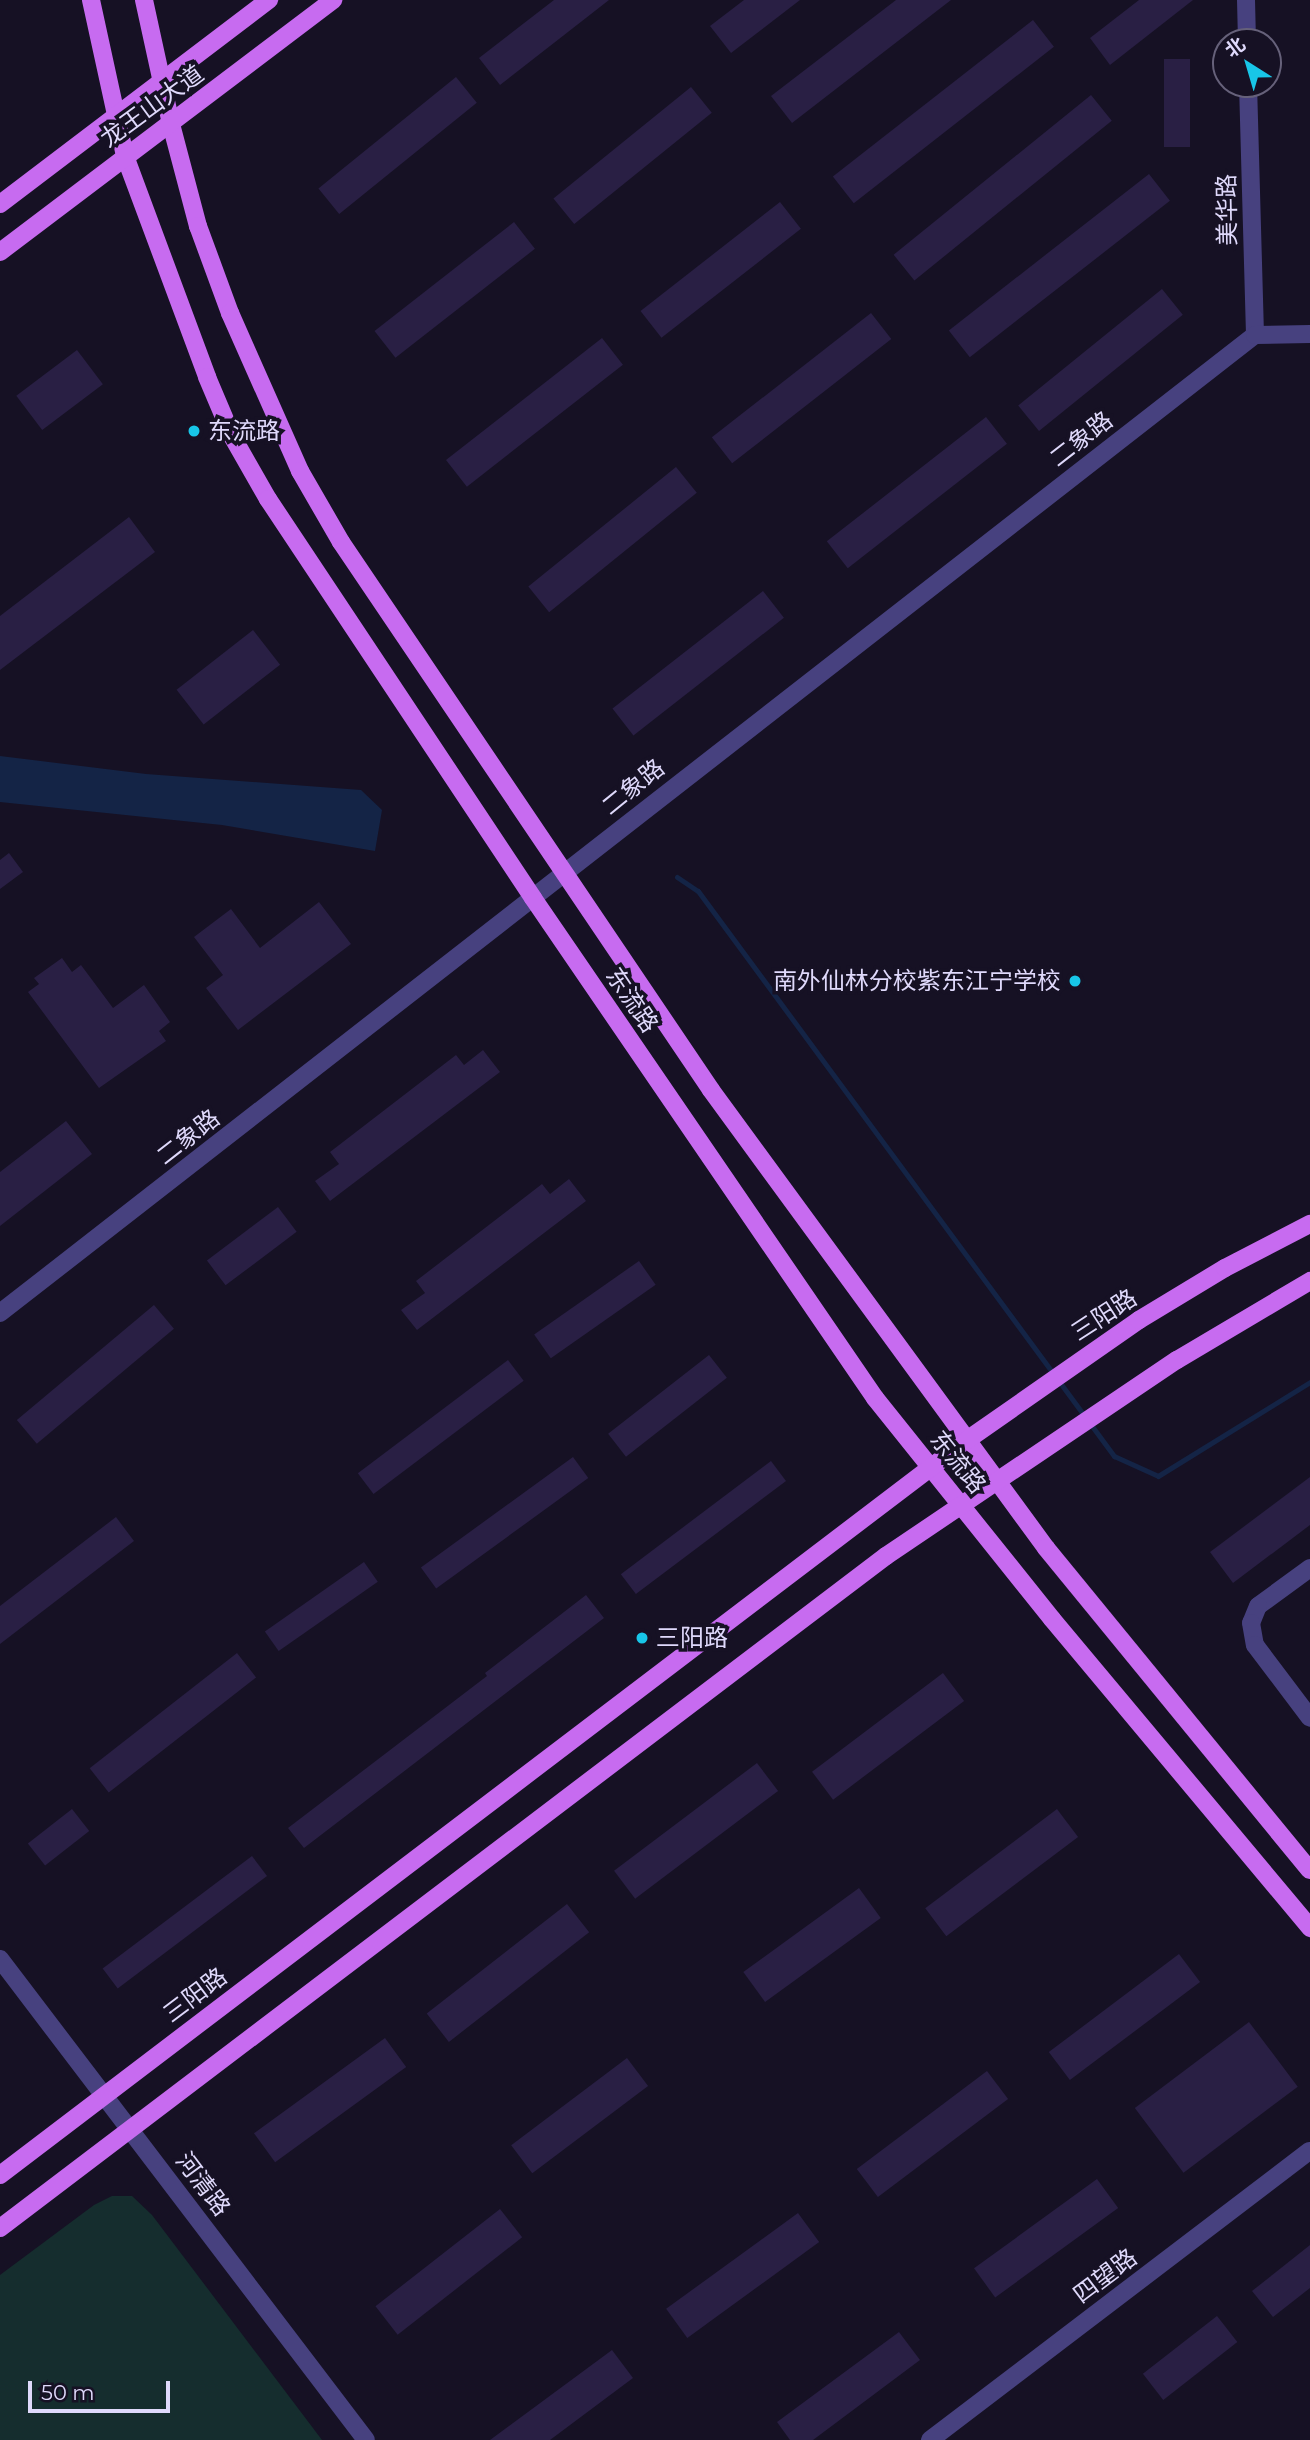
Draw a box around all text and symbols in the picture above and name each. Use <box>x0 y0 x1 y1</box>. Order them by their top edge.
north arrow <box>1212 28 1282 98</box>
text: 北 <box>1221 33 1250 62</box>
street label: 龙王山大道 <box>95 59 209 153</box>
street label: 美华路 <box>1212 174 1242 246</box>
street label: 二象路 <box>1044 405 1118 473</box>
place label: 东流路 <box>208 417 280 445</box>
marker: 东流路 <box>186 423 202 439</box>
street label: 二象路 <box>596 753 670 821</box>
street label: 东流路 <box>600 962 664 1038</box>
place label: 南外仙林分校紫东江宁学校 <box>773 967 1061 995</box>
marker: 南外仙林分校紫东江宁学校 <box>1067 973 1083 989</box>
street label: 二象路 <box>151 1103 225 1171</box>
street label: 三阳路 <box>1066 1283 1142 1347</box>
street label: 东流路 <box>924 1425 992 1499</box>
place label: 三阳路 <box>656 1624 728 1652</box>
marker: 三阳路 <box>634 1630 650 1646</box>
street label: 三阳路 <box>158 1962 232 2028</box>
street label: 河清路 <box>170 2147 236 2221</box>
street label: 四望路 <box>1068 2243 1142 2309</box>
scale bar <box>32 2366 173 2410</box>
text: 50 m <box>41 2380 95 2405</box>

